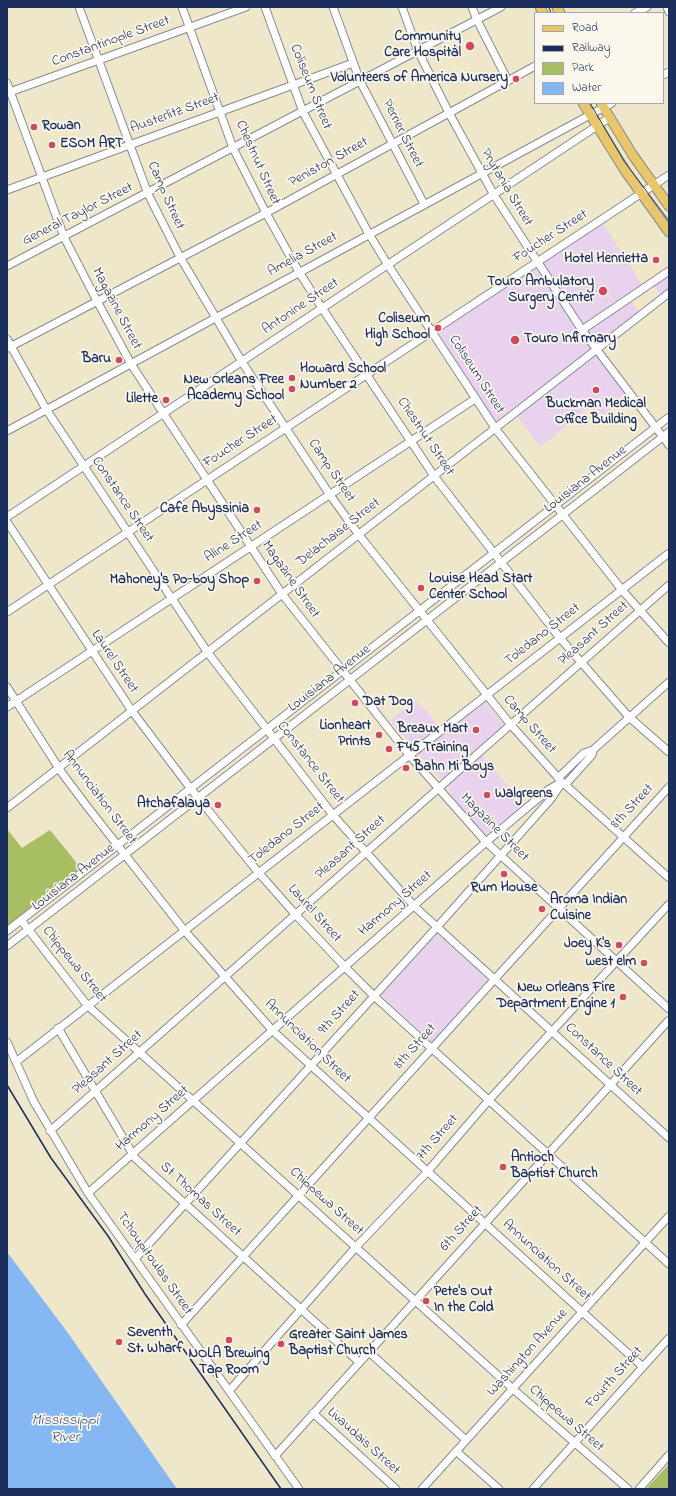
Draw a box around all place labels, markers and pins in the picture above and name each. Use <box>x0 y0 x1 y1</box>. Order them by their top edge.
place label: Community Care Hospital <box>384 30 461 62</box>
marker: Community Care Hospital <box>464 40 476 52</box>
place label: Volunteers of America Nursery <box>331 71 508 87</box>
marker: Volunteers of America Nursery <box>511 74 521 84</box>
place label: Rowan <box>42 119 81 135</box>
marker: Rowan <box>29 122 39 132</box>
place label: ESOM ART <box>60 137 123 153</box>
marker: ESOM ART <box>47 140 57 150</box>
place label: Hotel Henrietta <box>564 252 648 268</box>
marker: Hotel Henrietta <box>651 255 661 265</box>
place label: Touro Ambulatory Surgery Center <box>487 275 594 308</box>
marker: Touro Ambulatory Surgery Center <box>597 285 609 297</box>
place label: Coliseum High School <box>365 312 430 344</box>
marker: Coliseum High School <box>433 323 443 333</box>
place label: Touro Infirmary <box>524 332 616 348</box>
marker: Touro Infirmary <box>509 334 521 346</box>
place label: Baru <box>82 352 111 368</box>
marker: Baru <box>114 355 124 365</box>
place label: Howard School Number 2 <box>300 362 386 394</box>
place label: New Orleans Free Academy School <box>184 373 284 406</box>
marker: Howard School Number 2 <box>287 373 297 383</box>
marker: New Orleans Free Academy School <box>287 384 297 394</box>
marker: Buckman Medical Office Building <box>591 385 601 395</box>
place label: Lilette <box>126 392 158 408</box>
marker: Lilette <box>161 395 171 405</box>
place label: Buckman Medical Office Building <box>546 397 646 430</box>
place label: Cafe Abyssinia <box>160 502 249 518</box>
marker: Cafe Abyssinia <box>252 505 262 515</box>
place label: Louise Head Start Center School <box>429 572 532 604</box>
place label: Mahoney's Po-boy Shop <box>110 573 249 589</box>
marker: Mahoney's Po-boy Shop <box>252 576 262 586</box>
marker: Louise Head Start Center School <box>416 583 426 593</box>
place label: Dat Dog <box>363 695 413 711</box>
marker: Dat Dog <box>350 698 360 708</box>
place label: Lionheart Prints <box>320 719 371 752</box>
place label: Breaux Mart <box>398 722 468 738</box>
marker: Breaux Mart <box>471 725 481 735</box>
marker: Lionheart Prints <box>374 730 384 740</box>
place label: F45 Training <box>397 741 468 757</box>
marker: F45 Training <box>384 744 394 754</box>
place label: Bahn Mi Boys <box>414 760 494 776</box>
marker: Bahn Mi Boys <box>401 763 411 773</box>
place label: Walgreens <box>495 787 553 803</box>
marker: Walgreens <box>482 790 492 800</box>
place label: Atchafalaya <box>137 797 210 813</box>
marker: Atchafalaya <box>213 800 223 810</box>
marker: Rum House <box>499 869 509 879</box>
place label: Rum House <box>471 881 537 897</box>
place label: Aroma Indian Cuisine <box>550 893 627 926</box>
marker: Aroma Indian Cuisine <box>537 904 547 914</box>
place label: Joey K's <box>564 937 611 953</box>
marker: Joey K's <box>614 940 624 950</box>
place label: west elm <box>586 955 636 971</box>
marker: west elm <box>639 958 649 968</box>
place label: New Orleans Fire Department Engine 1 <box>497 981 615 1014</box>
marker: New Orleans Fire Department Engine 1 <box>618 992 628 1002</box>
place label: Antioch Baptist Church <box>511 1151 598 1184</box>
marker: Antioch Baptist Church <box>498 1162 508 1172</box>
place label: Pete's Out In the Cold <box>434 1285 494 1318</box>
marker: Pete's Out In the Cold <box>421 1296 431 1306</box>
place label: Seventh St. Wharf <box>127 1326 183 1358</box>
place label: Greater Saint James Baptist Church <box>289 1328 408 1360</box>
marker: NOLA Brewing Tap Room <box>224 1335 234 1345</box>
marker: Seventh St. Wharf <box>114 1337 124 1347</box>
marker: Greater Saint James Baptist Church <box>276 1339 286 1349</box>
place label: NOLA Brewing Tap Room <box>189 1347 269 1380</box>

